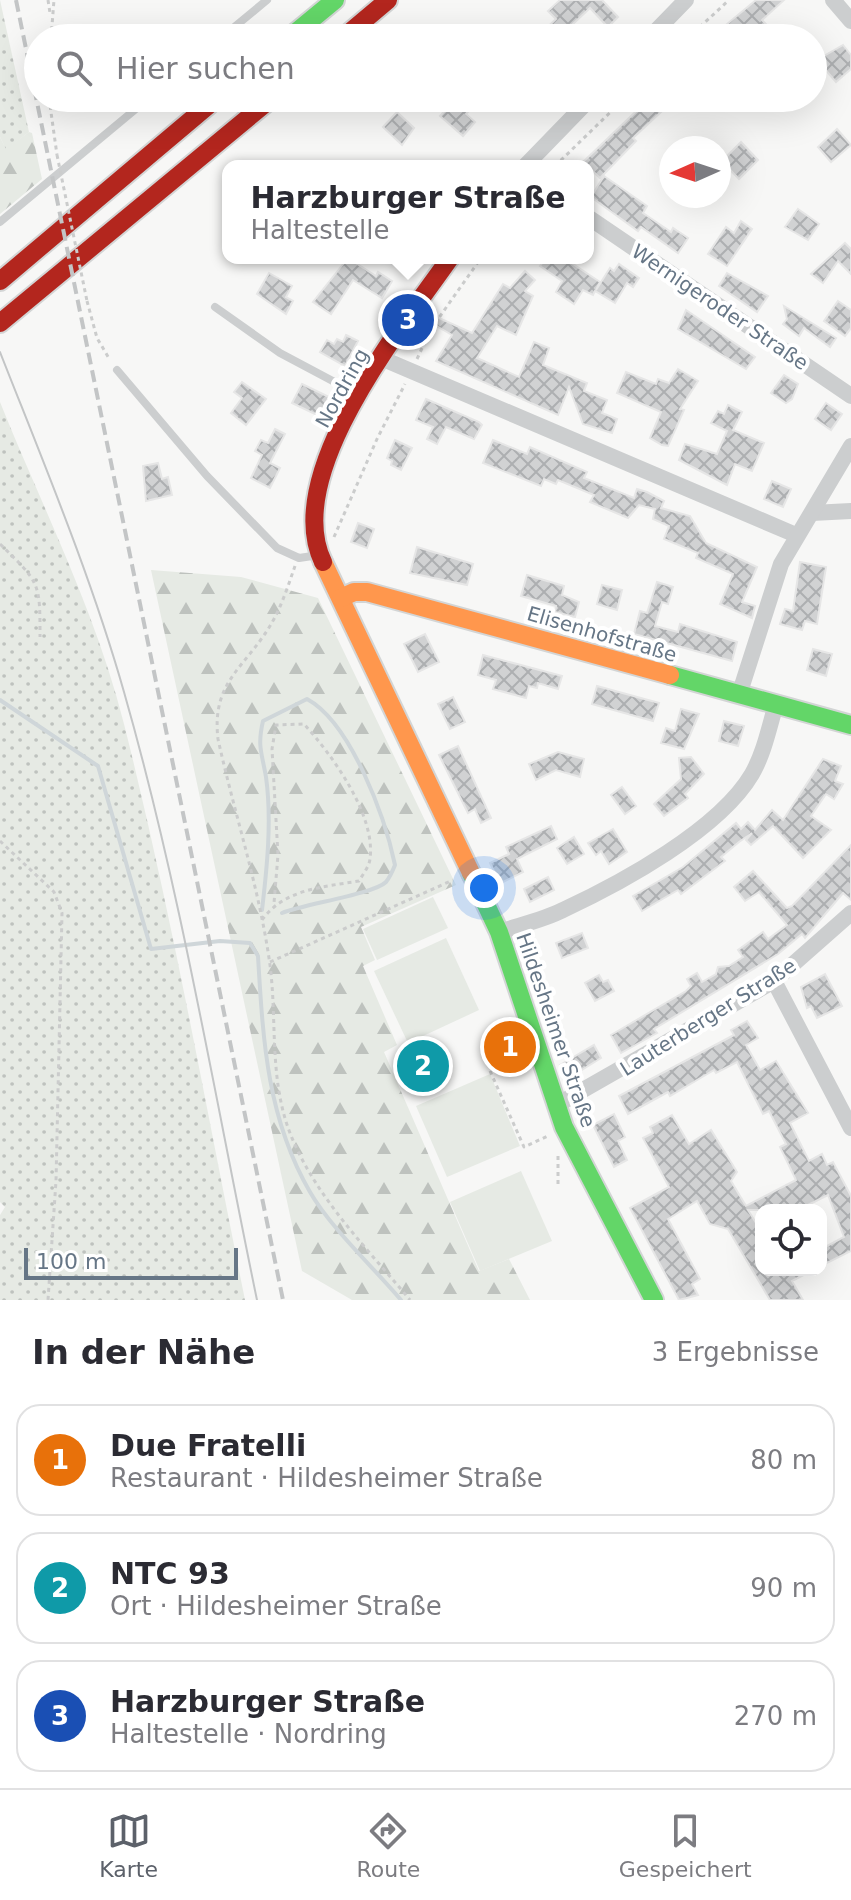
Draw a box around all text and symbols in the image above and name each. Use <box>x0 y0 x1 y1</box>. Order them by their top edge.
search box <box>24 24 827 112</box>
icon: search <box>52 46 96 90</box>
text: Hier suchen <box>116 51 295 86</box>
north arrow <box>659 136 731 208</box>
popup <box>222 160 594 264</box>
text: Harzburger Straße <box>250 180 566 215</box>
text: Haltestelle <box>250 215 389 245</box>
street label: Wernigeroder Straße <box>627 239 813 375</box>
pin: 3 <box>382 290 434 350</box>
street label: Nordring <box>310 344 374 432</box>
street label: Elisenhofstraße <box>524 601 680 667</box>
your location <box>464 868 504 908</box>
street label: Hildesheimer Straße <box>511 929 601 1131</box>
street label: Lauterberger Straße <box>616 953 800 1081</box>
pin: 1 <box>484 1017 536 1077</box>
pin: 2 <box>397 1036 449 1096</box>
map controls <box>755 1204 827 1276</box>
button: locate <box>755 1204 827 1276</box>
scale bar <box>24 1244 238 1280</box>
text: 100 m <box>36 1249 106 1274</box>
text: In der Nähe <box>32 1332 255 1372</box>
text: 3 Ergebnisse <box>652 1337 819 1367</box>
text: Due Fratelli <box>110 1428 306 1463</box>
text: 1 <box>51 1445 69 1475</box>
text: 80 m <box>750 1445 817 1475</box>
text: Restaurant · Hildesheimer Straße <box>110 1463 543 1493</box>
text: NTC 93 <box>110 1556 230 1591</box>
text: 2 <box>51 1573 69 1603</box>
text: 90 m <box>750 1573 817 1603</box>
text: Ort · Hildesheimer Straße <box>110 1591 442 1621</box>
text: Harzburger Straße <box>110 1684 425 1719</box>
text: 3 <box>51 1701 69 1731</box>
text: 270 m <box>734 1701 817 1731</box>
text: Haltestelle · Nordring <box>110 1719 387 1749</box>
tab: Karte <box>99 1809 158 1882</box>
tab: Route <box>356 1809 420 1882</box>
tab: Gespeichert <box>619 1809 752 1882</box>

